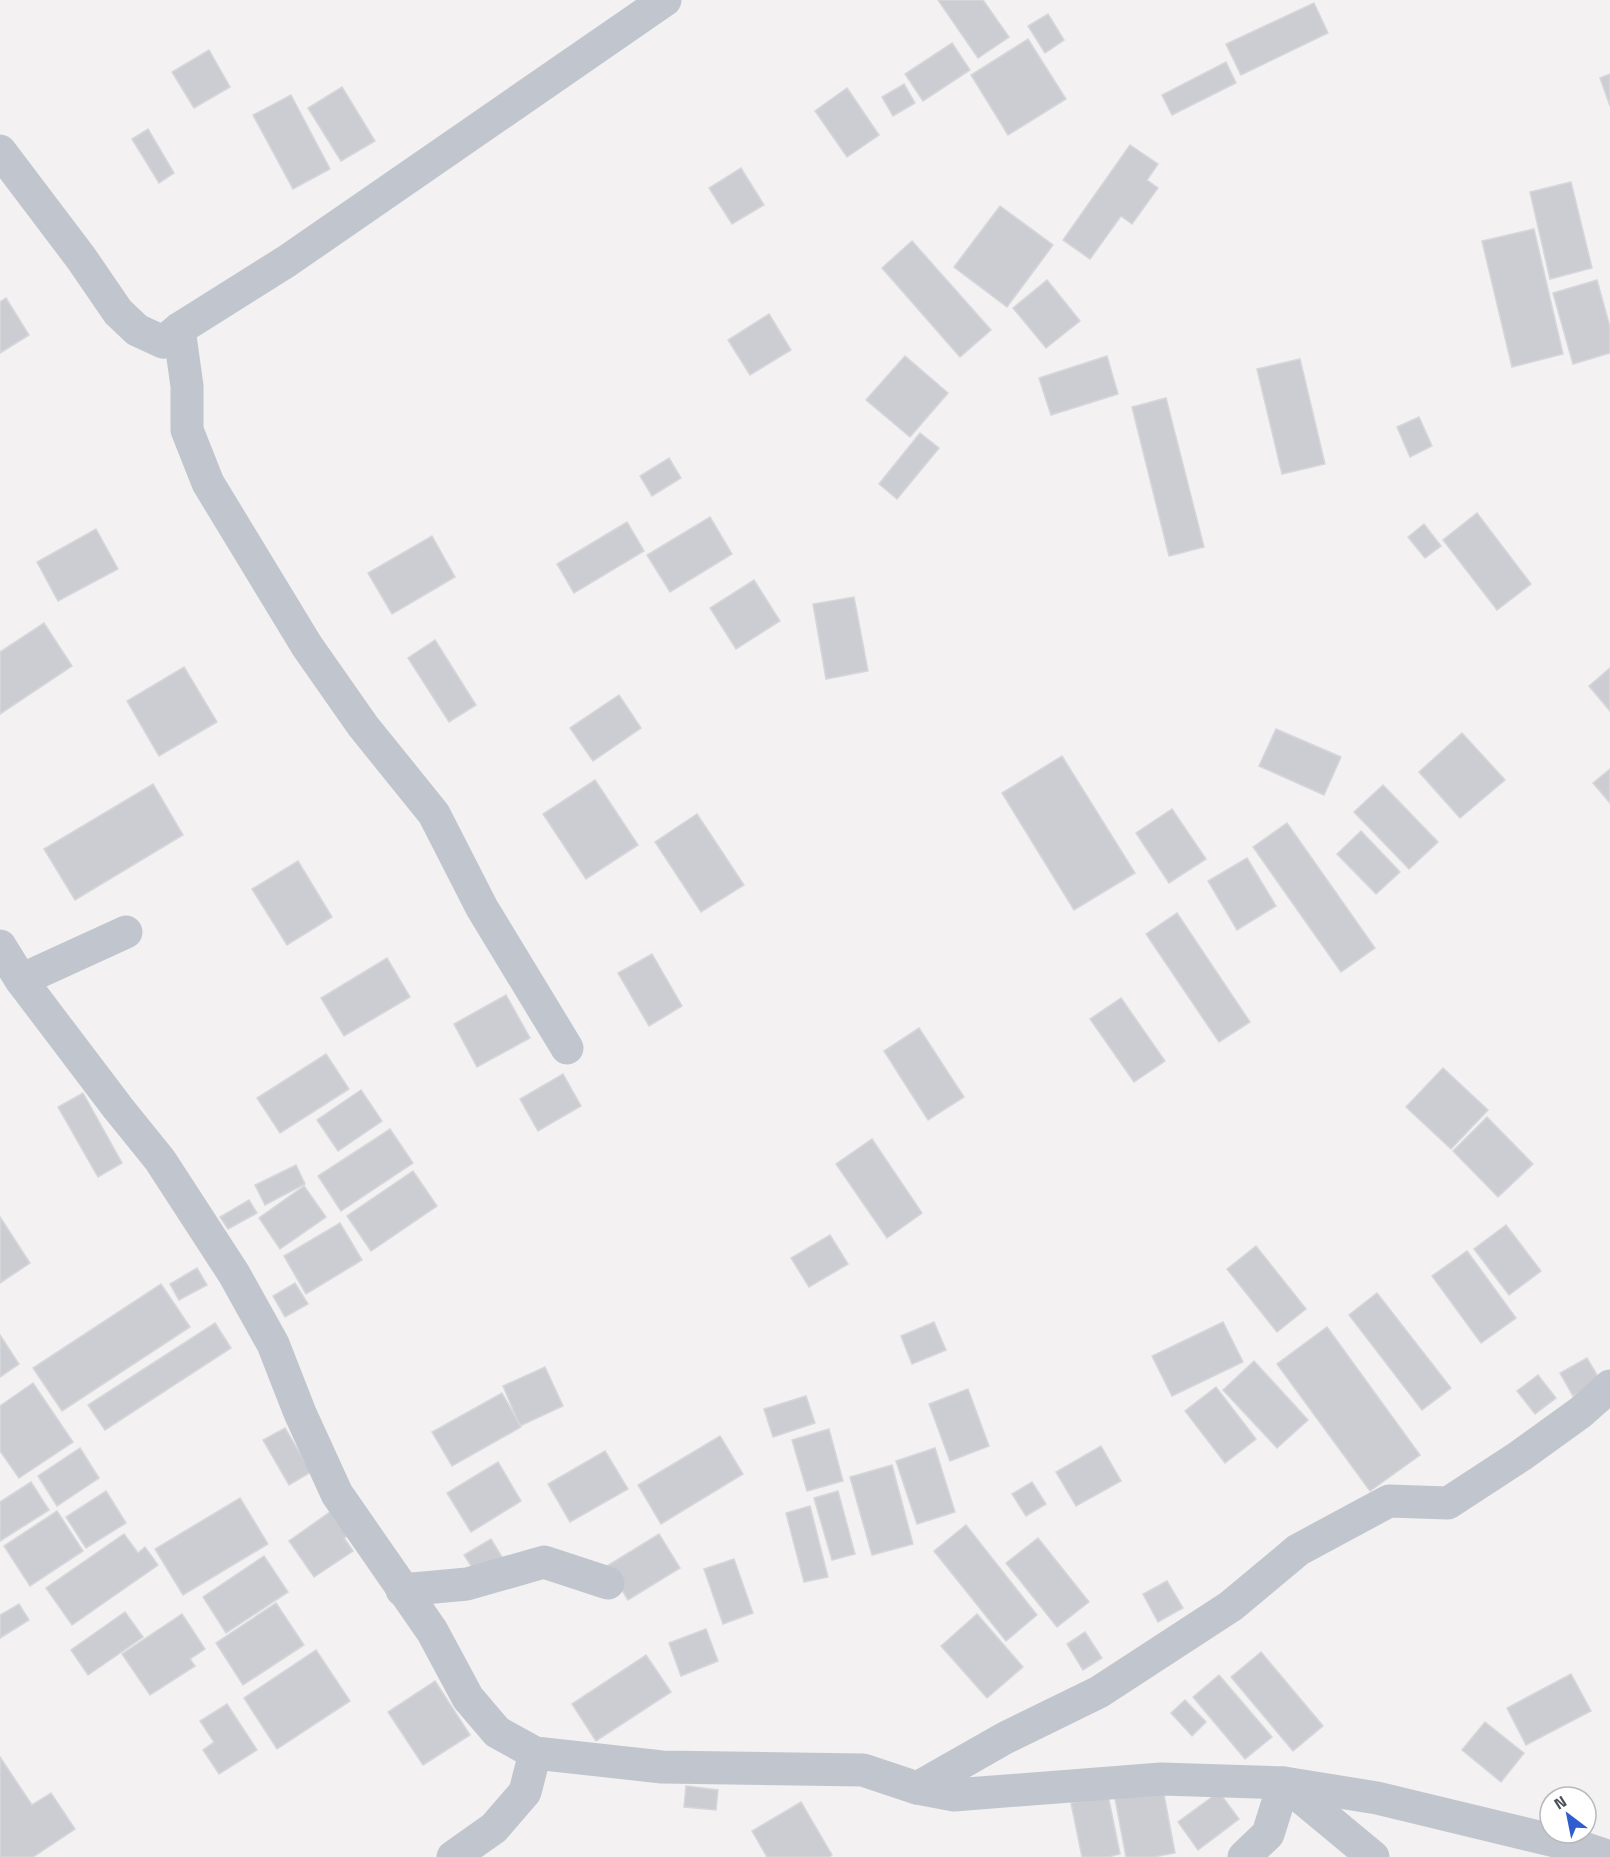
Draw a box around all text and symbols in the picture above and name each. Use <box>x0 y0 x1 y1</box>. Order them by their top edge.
north arrow <box>1538 1785 1598 1845</box>
text: N <box>1549 1789 1571 1815</box>

